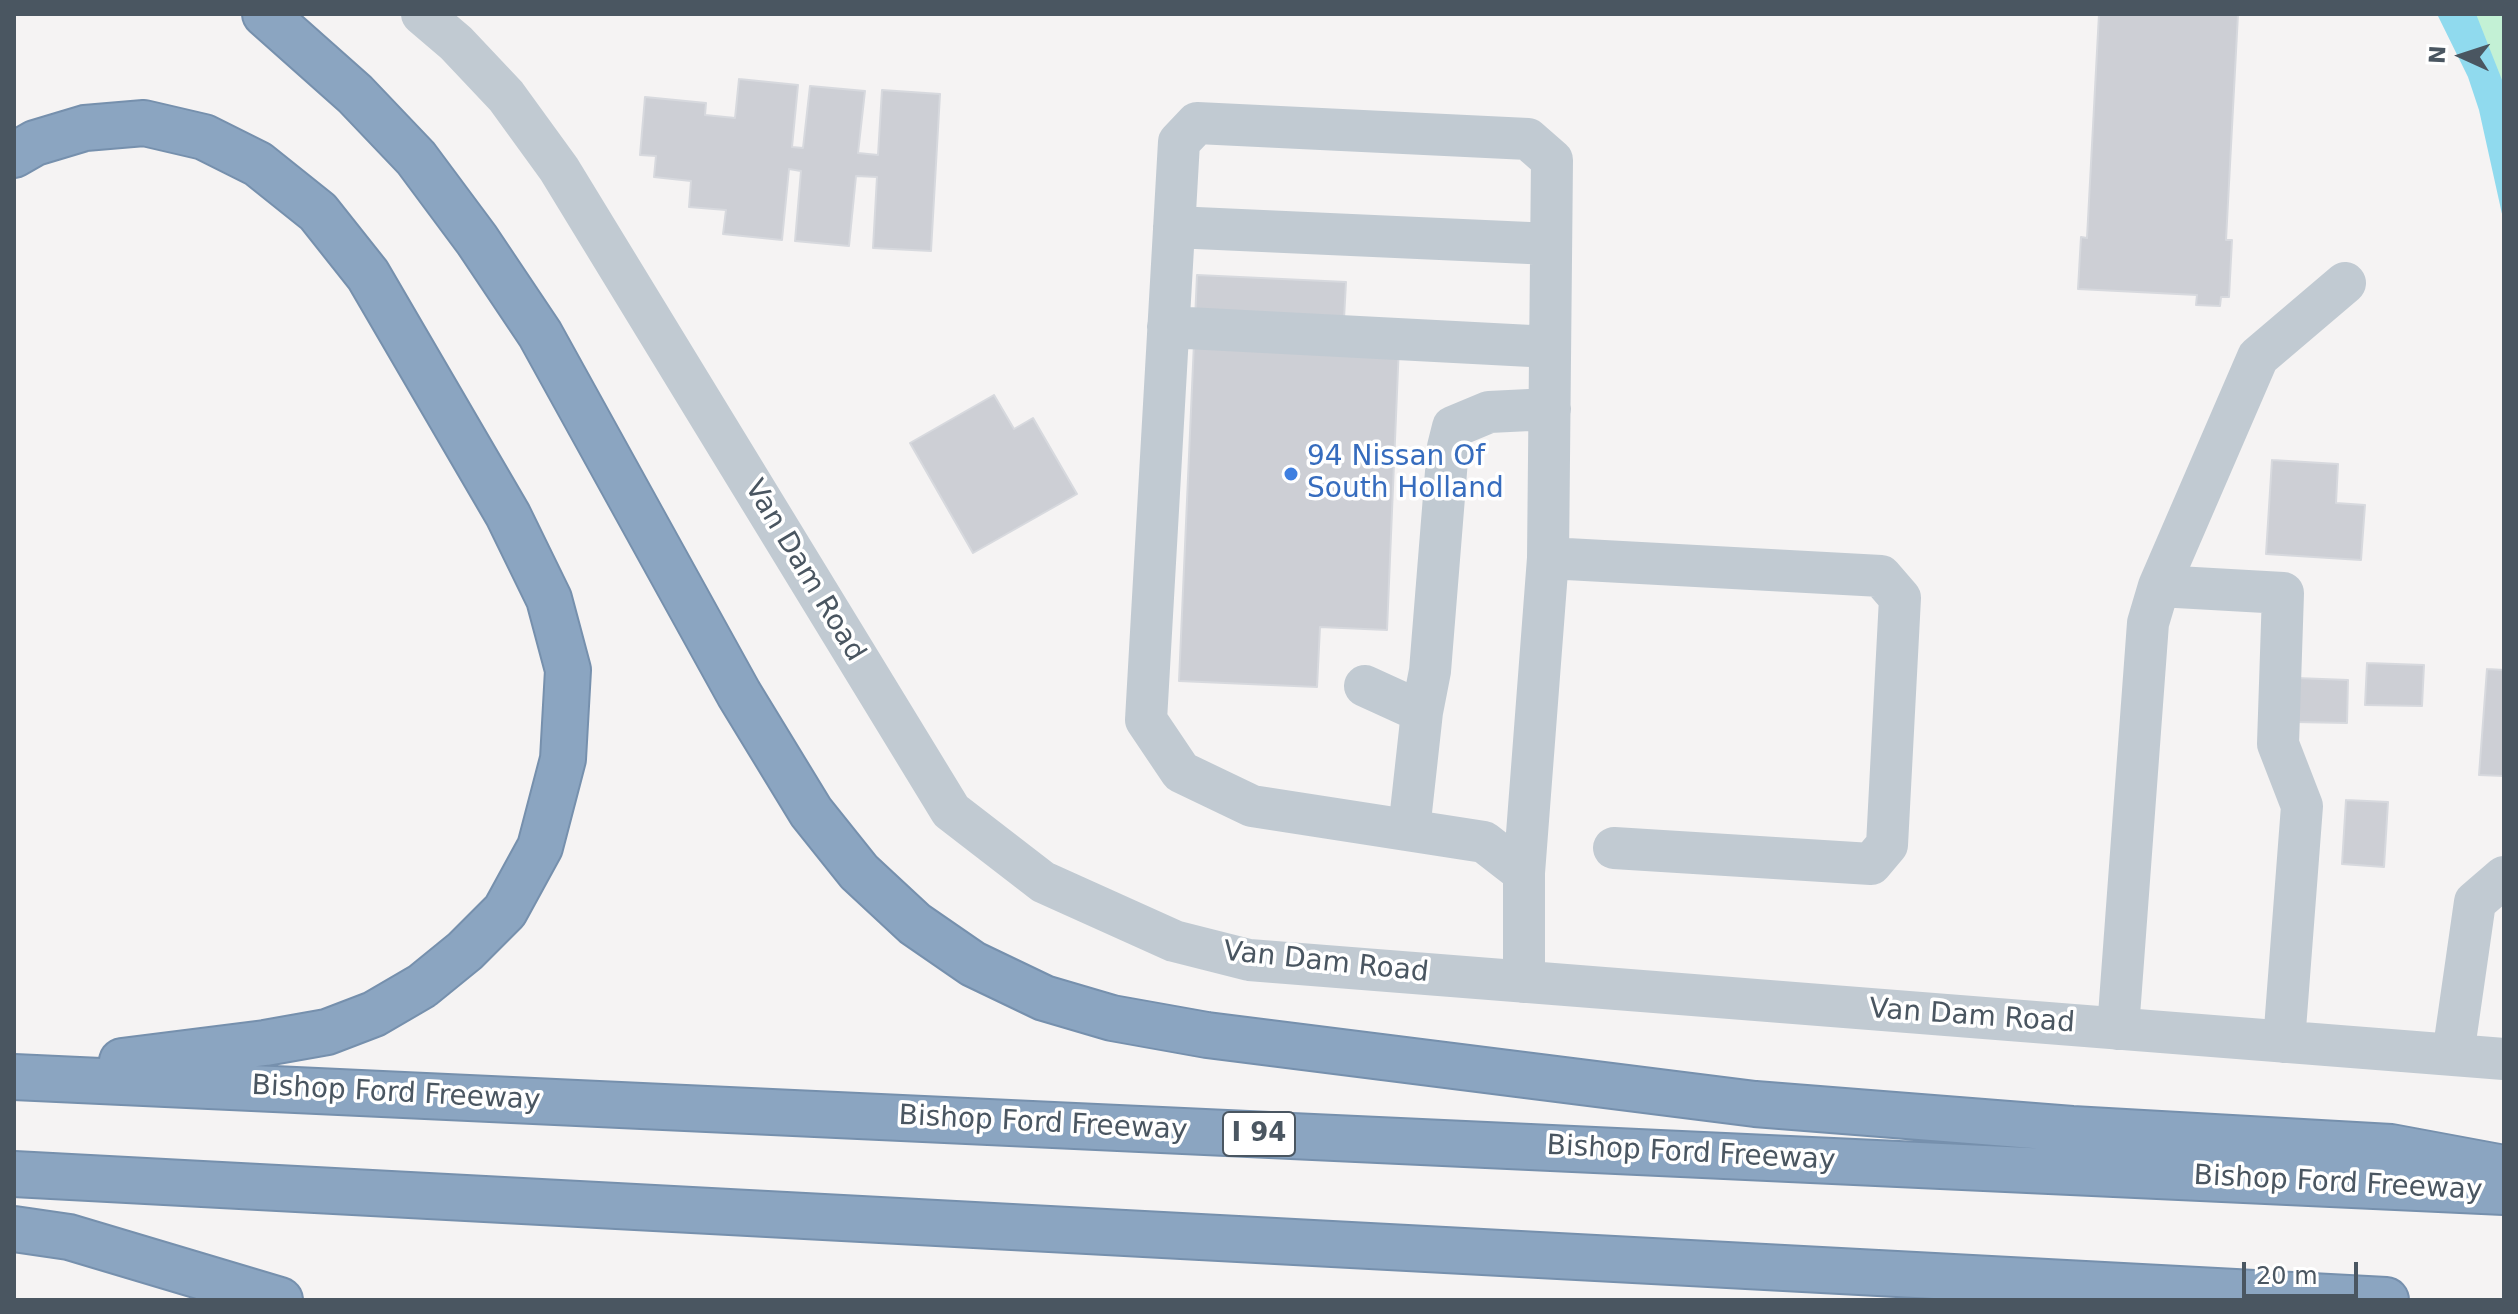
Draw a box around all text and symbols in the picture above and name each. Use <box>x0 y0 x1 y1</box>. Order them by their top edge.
north arrow <box>2422 16 2502 96</box>
text: N <box>2425 45 2450 65</box>
place label: 94 Nissan Of South Holland <box>1307 441 1504 507</box>
marker: 94 Nissan Of South Holland <box>1282 465 1300 483</box>
street label: Van Dam Road <box>737 474 871 668</box>
street label: Van Dam Road <box>1222 936 1430 990</box>
street label: Van Dam Road <box>1868 993 2076 1041</box>
street label: Bishop Ford Freeway <box>251 1070 541 1118</box>
street label: Bishop Ford Freeway <box>898 1100 1188 1148</box>
road number: I 94 <box>1223 1112 1295 1156</box>
street label: Bishop Ford Freeway <box>1546 1130 1836 1178</box>
street label: Bishop Ford Freeway <box>2193 1160 2483 1208</box>
scale bar <box>2246 1246 2362 1296</box>
text: 20 m <box>2256 1262 2318 1290</box>

